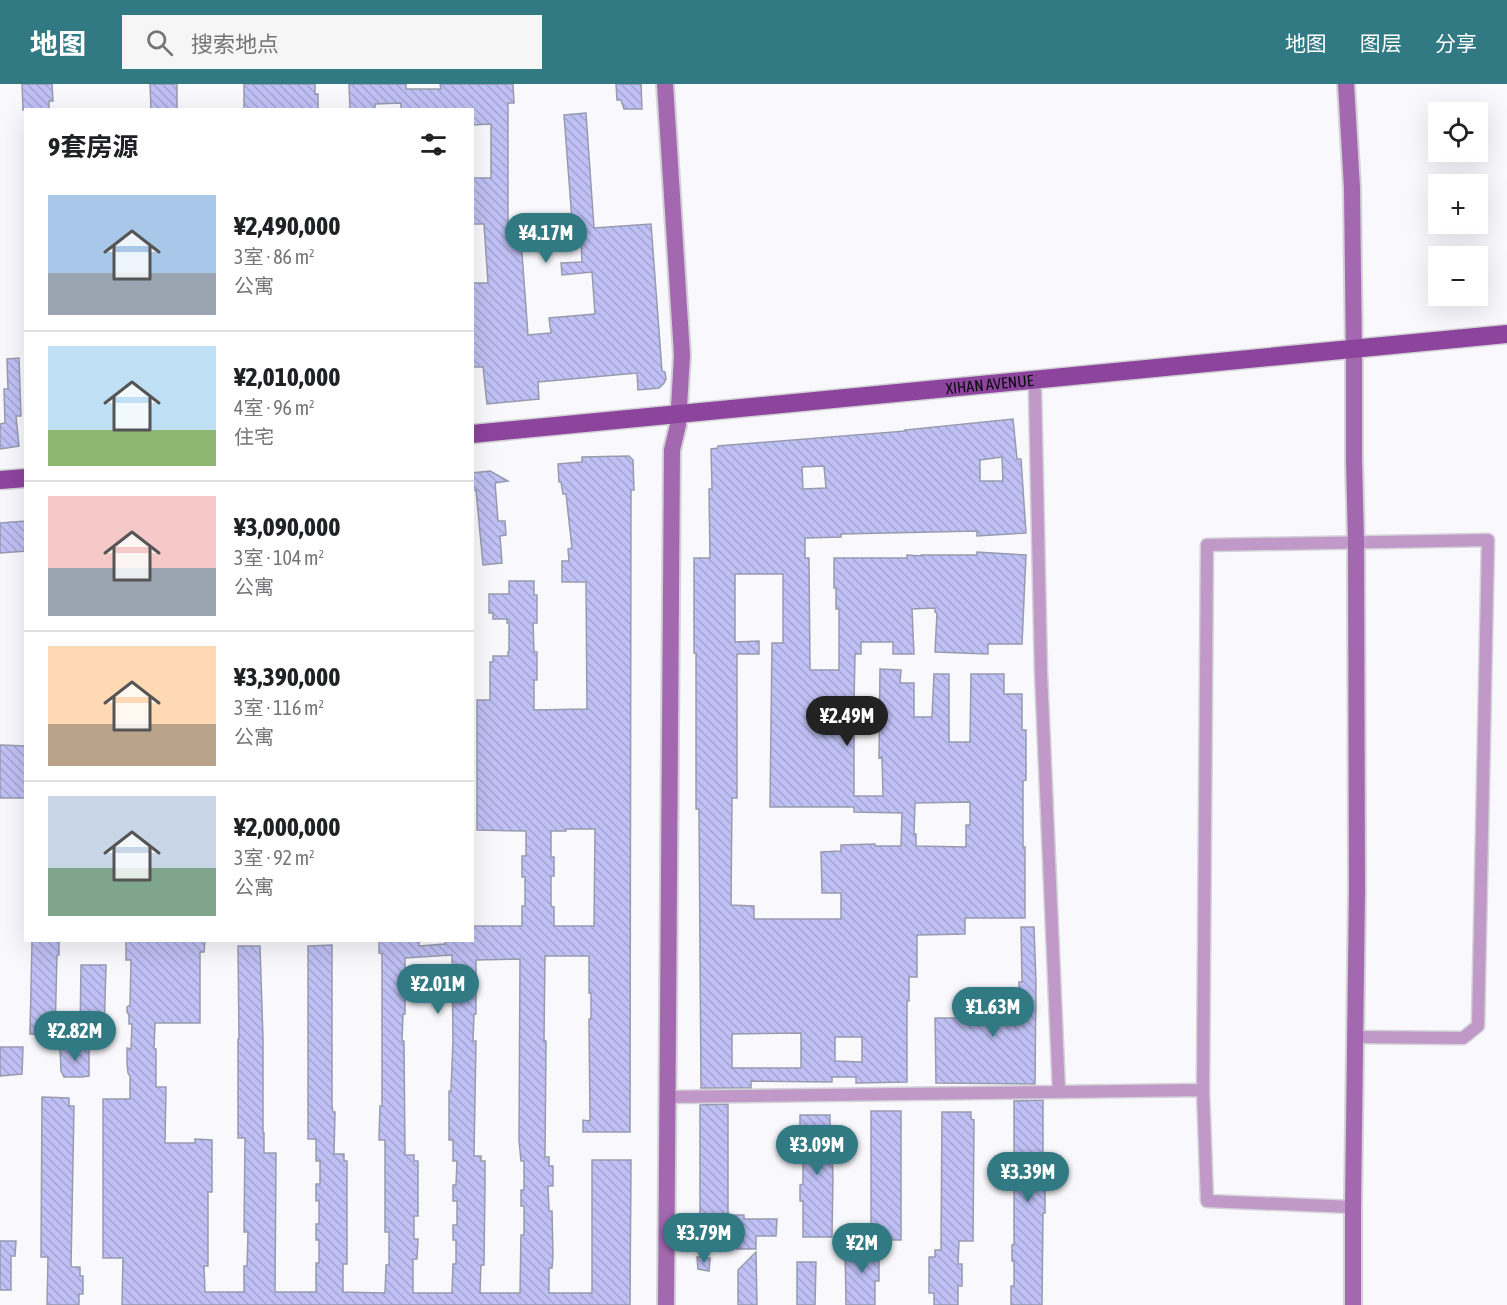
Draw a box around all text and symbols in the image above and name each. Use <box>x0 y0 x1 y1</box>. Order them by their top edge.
search box <box>122 15 542 69</box>
icon: search <box>143 26 176 59</box>
text: 地图 <box>30 28 86 60</box>
text: 搜索地点 <box>191 31 279 57</box>
text: 地图 <box>1285 31 1327 55</box>
text: 图层 <box>1360 31 1402 55</box>
text: 分享 <box>1435 31 1477 55</box>
map controls <box>1428 102 1488 306</box>
button: locate <box>1428 102 1488 162</box>
icon: filters <box>417 128 450 161</box>
text: 9套房源 <box>48 132 138 162</box>
button: + <box>1428 174 1488 234</box>
text: ¥2,490,000 <box>234 211 340 241</box>
pin: ¥4.17M <box>497 213 595 264</box>
icon: home <box>96 219 168 291</box>
text: ¥4.17M <box>519 221 573 244</box>
text: 3室 · 86 m² <box>234 245 315 268</box>
button: − <box>1428 246 1488 306</box>
text: 公寓 <box>234 274 274 297</box>
text: ¥2,010,000 <box>234 362 340 392</box>
icon: home <box>96 370 168 442</box>
street label: XIHAN AVENUE <box>945 371 1034 397</box>
text: 4室 · 96 m² <box>234 396 315 419</box>
text: 住宅 <box>234 425 274 448</box>
text: ¥3,090,000 <box>234 512 340 542</box>
icon: home <box>96 520 168 592</box>
text: 3室 · 104 m² <box>234 546 324 569</box>
text: 公寓 <box>234 575 274 598</box>
text: ¥3,390,000 <box>234 662 340 692</box>
icon: home <box>96 670 168 742</box>
text: 3室 · 116 m² <box>234 696 324 719</box>
pin: ¥2.49M <box>798 696 896 747</box>
text: ¥2.49M <box>820 704 874 727</box>
text: 公寓 <box>234 725 274 748</box>
text: ¥2,000,000 <box>234 812 340 842</box>
icon: home <box>96 820 168 892</box>
text: 3室 · 92 m² <box>234 846 315 869</box>
text: 公寓 <box>234 875 274 898</box>
pin: ¥2.01M <box>389 964 487 1015</box>
text: ¥2.01M <box>411 972 465 995</box>
pin: ¥1.63M <box>944 987 1042 1038</box>
text: ¥1.63M <box>966 995 1020 1018</box>
pin: ¥2.82M <box>26 1011 124 1062</box>
text: ¥2.82M <box>48 1019 102 1042</box>
pin: ¥3.09M <box>768 1125 866 1176</box>
text: ¥3.09M <box>790 1133 844 1156</box>
pin: ¥3.39M <box>979 1152 1077 1203</box>
text: ¥3.39M <box>1001 1160 1055 1183</box>
pin: ¥3.79M <box>655 1213 753 1264</box>
text: ¥3.79M <box>677 1221 731 1244</box>
pin: ¥2M <box>833 1223 891 1274</box>
text: ¥2M <box>846 1231 878 1254</box>

